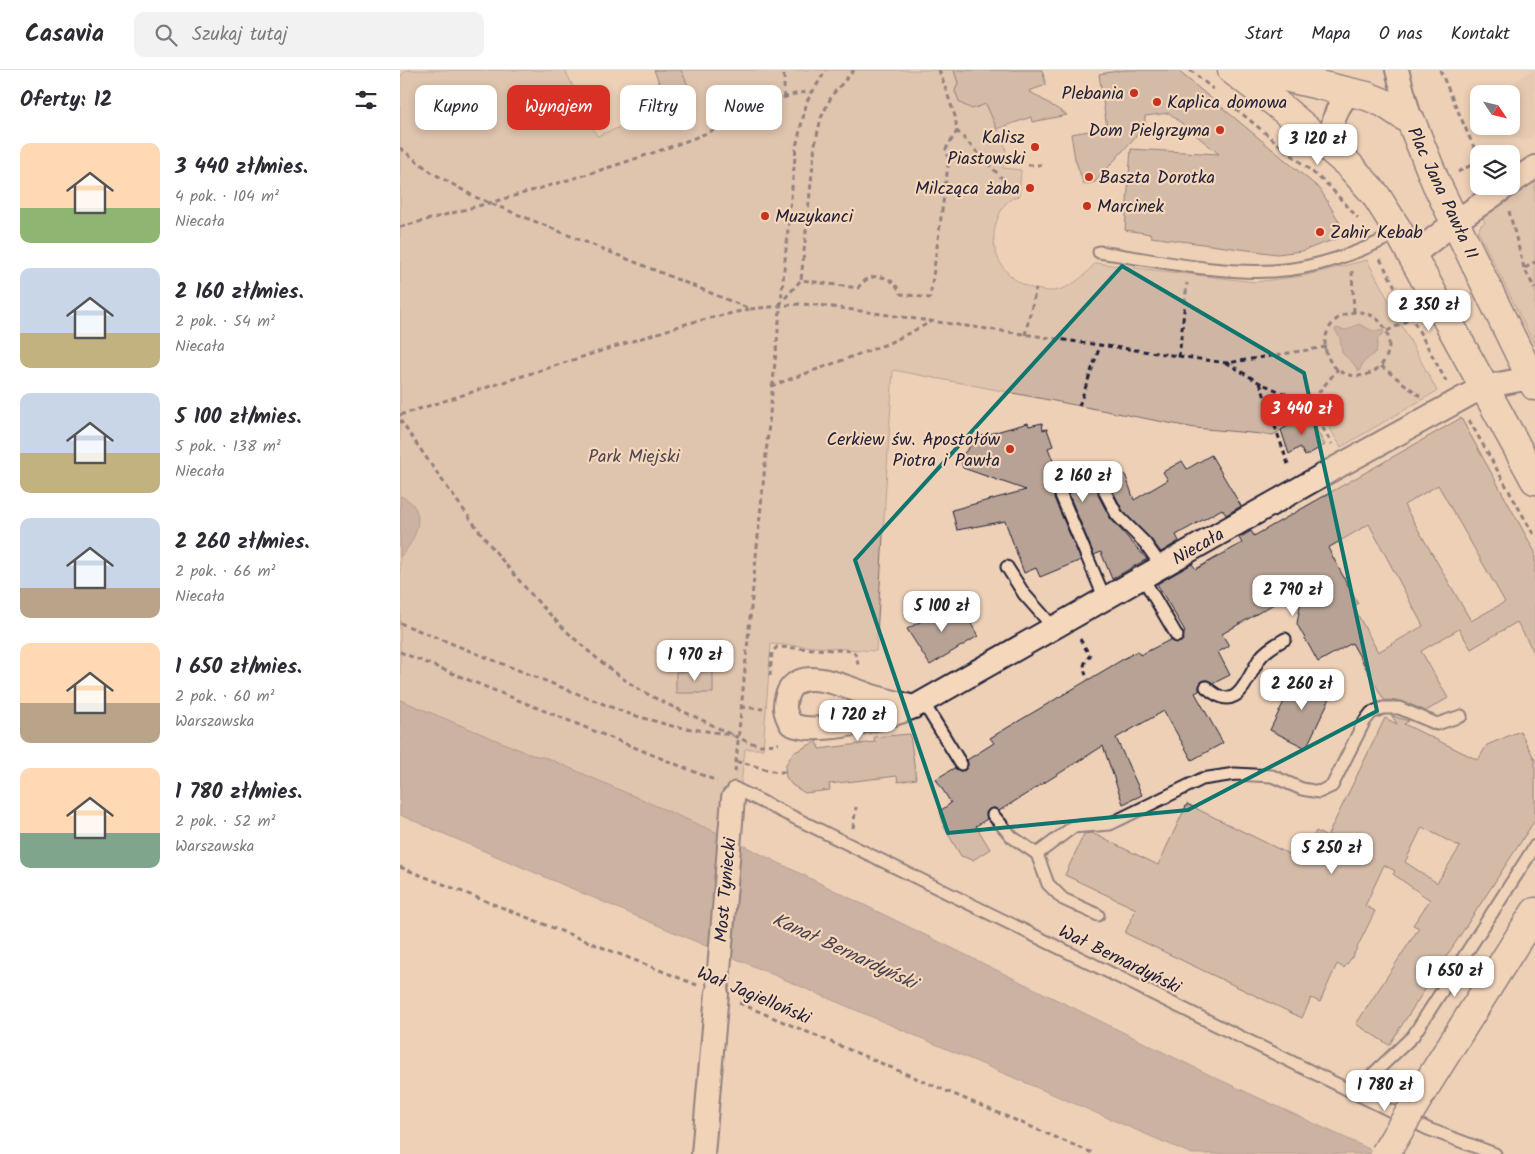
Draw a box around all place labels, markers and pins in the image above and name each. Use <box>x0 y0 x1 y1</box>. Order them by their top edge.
place label: Plebania <box>1062 80 1124 109</box>
marker: Plebania <box>1128 87 1140 99</box>
place label: Kaplica domowa <box>1167 89 1287 118</box>
marker: Kaplica domowa <box>1151 96 1163 108</box>
place label: Dom Pielgrzyma <box>1088 117 1210 146</box>
place label: Kalisz Piastowski <box>947 124 1026 174</box>
marker: Dom Pielgrzyma <box>1214 124 1226 136</box>
pin: 3 120 zł <box>1266 124 1370 166</box>
marker: Kalisz Piastowski <box>1029 141 1041 153</box>
place label: Baszta Dorotka <box>1099 164 1215 193</box>
marker: Baszta Dorotka <box>1083 171 1095 183</box>
place label: Milcząca żaba <box>915 175 1020 204</box>
marker: Milcząca żaba <box>1024 182 1036 194</box>
place label: Marcinek <box>1097 193 1165 222</box>
marker: Marcinek <box>1081 200 1093 212</box>
place label: Muzykanci <box>775 203 854 232</box>
marker: Muzykanci <box>759 210 771 222</box>
place label: Zahir Kebab <box>1330 219 1423 248</box>
marker: Zahir Kebab <box>1314 226 1326 238</box>
pin: 2 350 zł <box>1377 290 1481 332</box>
pin: 3 440 zł <box>1250 394 1354 436</box>
place label: Cerkiew św. Apostołów Piotra i Pawła <box>826 426 1001 476</box>
marker: Cerkiew św. Apostołów Piotra i Pawła <box>1004 443 1016 455</box>
pin: 2 160 zł <box>1031 460 1135 503</box>
pin: 2 790 zł <box>1241 574 1345 617</box>
pin: 5 100 zł <box>890 590 994 633</box>
pin: 1 970 zł <box>643 640 747 682</box>
pin: 2 260 zł <box>1250 668 1354 711</box>
pin: 1 720 zł <box>806 700 910 742</box>
pin: 5 250 zł <box>1280 832 1384 875</box>
pin: 1 650 zł <box>1403 956 1507 998</box>
pin: 1 780 zł <box>1333 1070 1437 1112</box>

